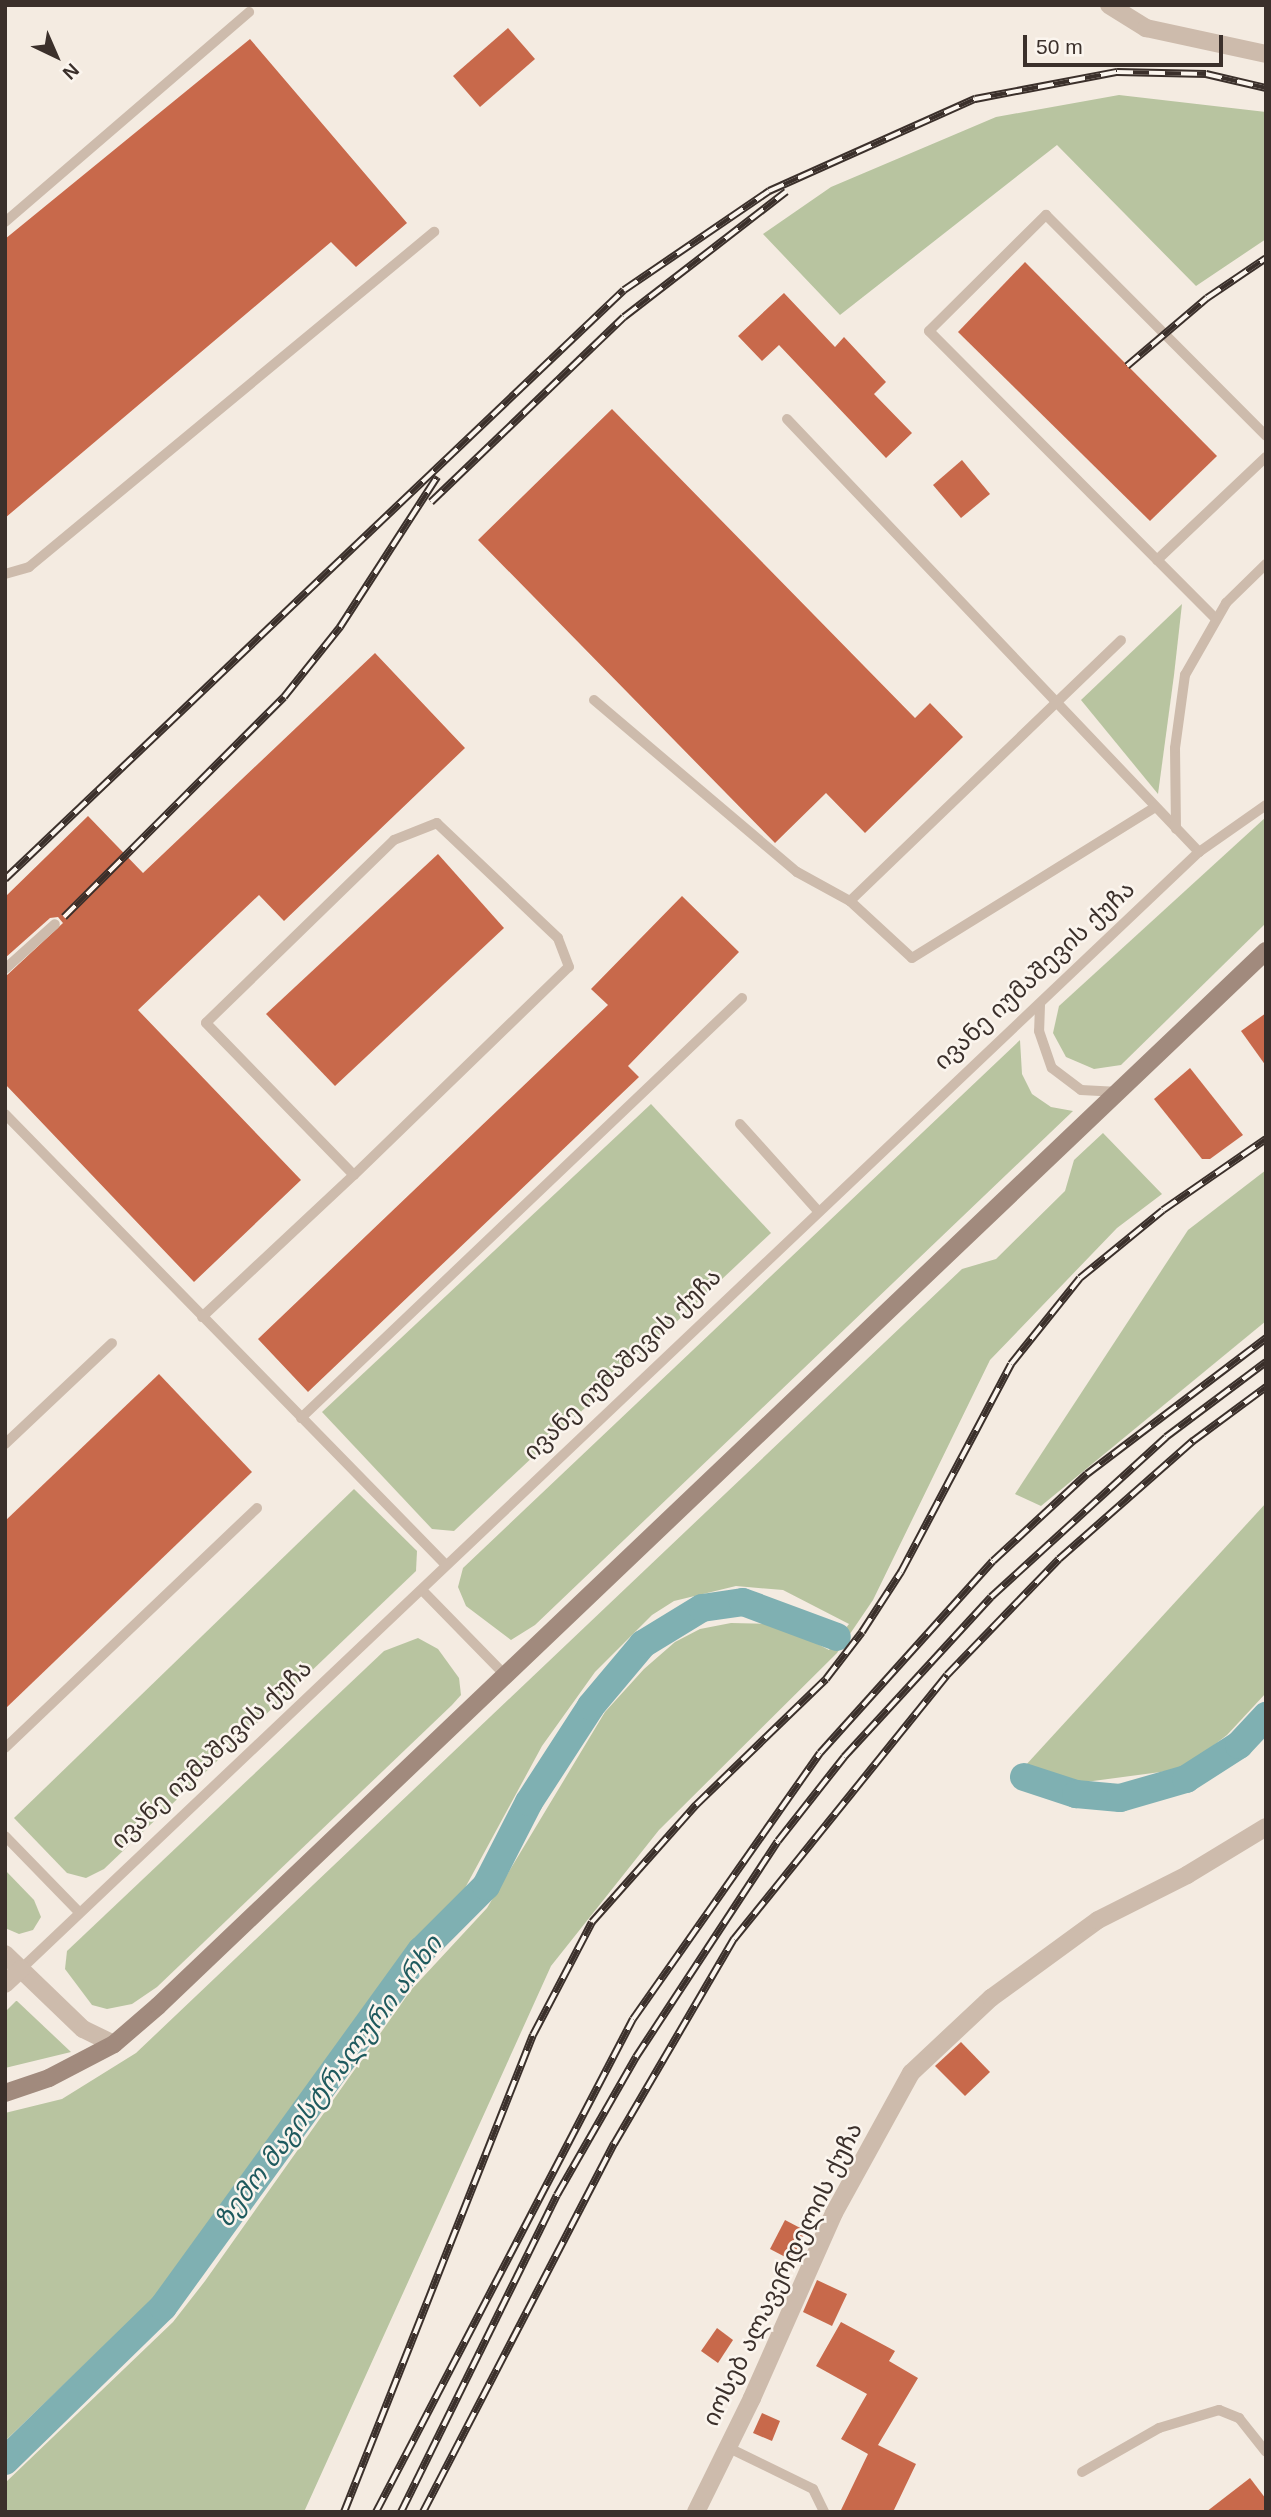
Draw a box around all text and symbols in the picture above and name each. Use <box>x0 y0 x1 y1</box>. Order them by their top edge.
north arrow <box>21 21 91 91</box>
scale bar <box>1026 21 1226 65</box>
text: 50 m <box>1036 35 1083 58</box>
text: N <box>59 59 83 84</box>
street label: ივანე იუმაშევის ქუჩა <box>928 874 1140 1076</box>
street label: ივანე იუმაშევის ქუჩა <box>517 1262 727 1466</box>
street label: ივანე იუმაშევის ქუჩა <box>105 1653 317 1855</box>
water label: ზემო მაგისტრალური არხი <box>209 1930 449 2234</box>
street label: იოსებ ალავერდელის ქუჩა <box>696 2118 868 2430</box>

